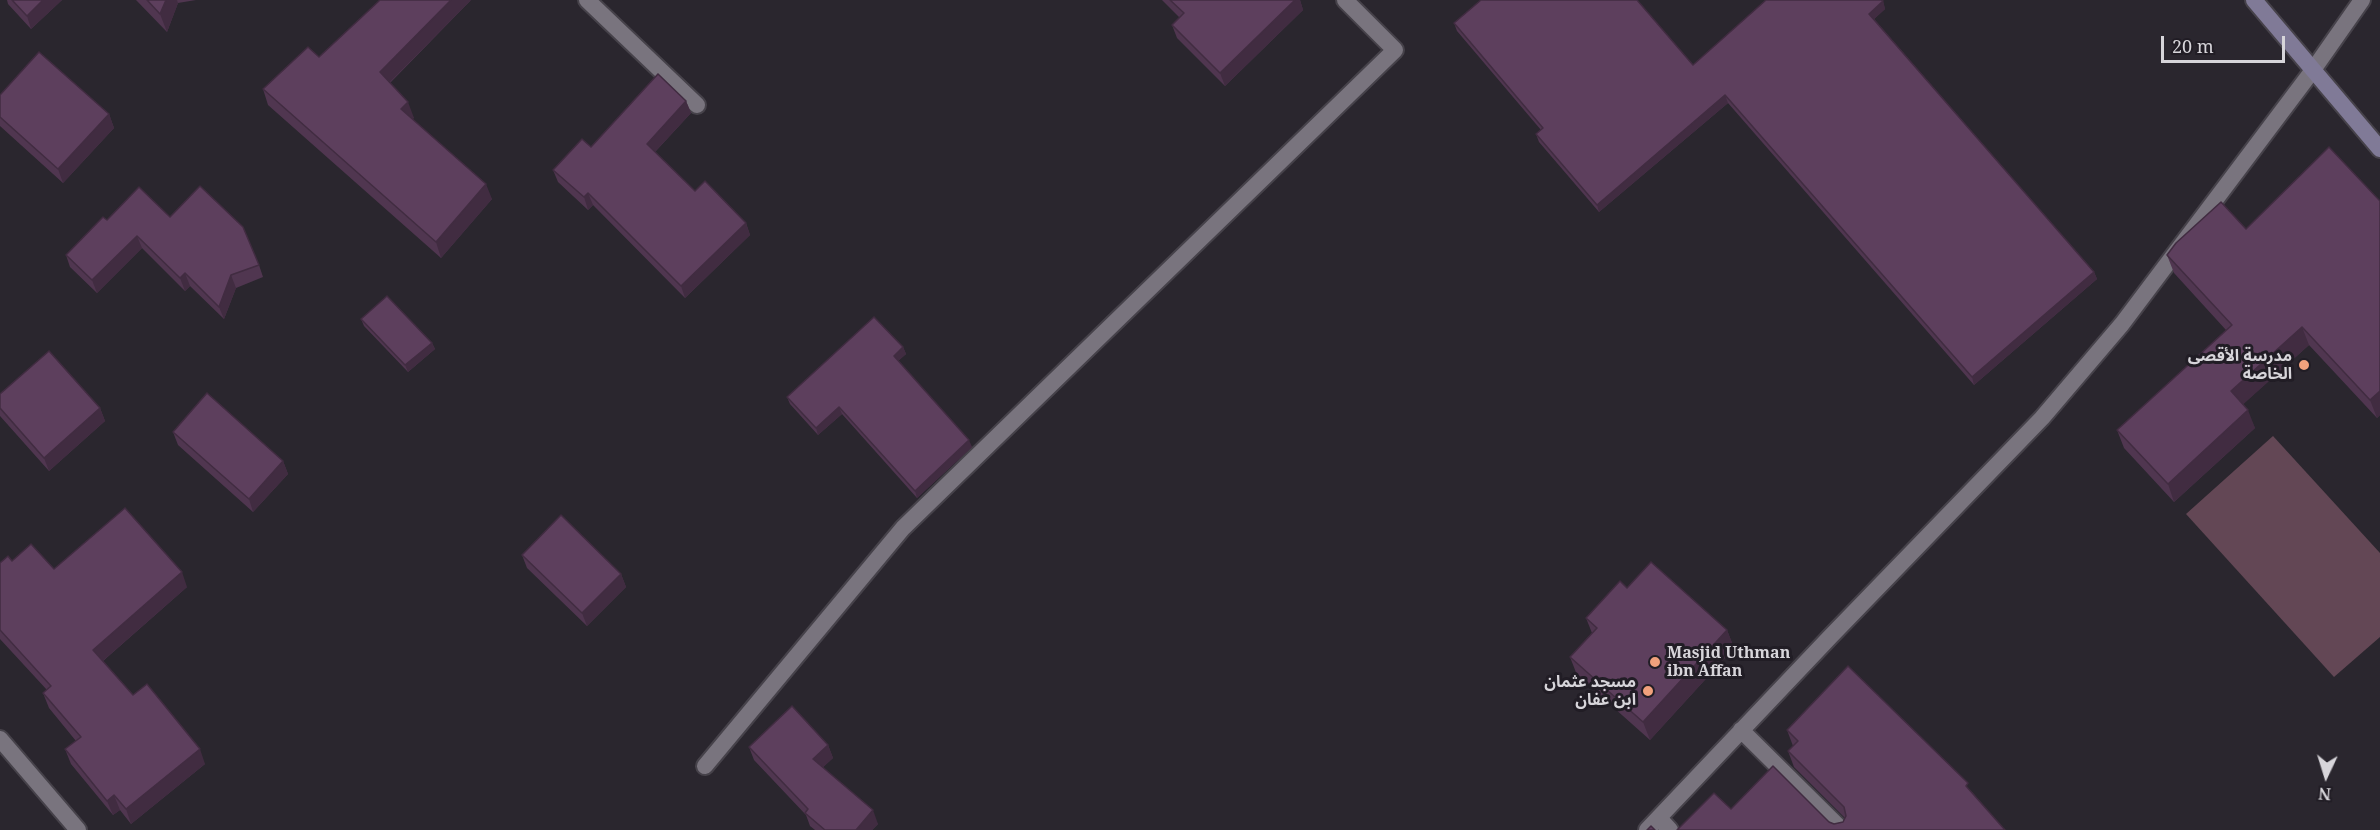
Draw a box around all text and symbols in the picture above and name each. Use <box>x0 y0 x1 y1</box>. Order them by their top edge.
scale bar <box>2164 24 2288 62</box>
text: 20 m <box>2172 34 2214 58</box>
place label: مدرسة الأقصى الخاصة <box>2188 346 2292 384</box>
marker: مدرسة الأقصى الخاصة <box>2297 358 2311 372</box>
place label: Masjid Uthman ibn Affan <box>1667 643 1790 681</box>
marker: Masjid Uthman ibn Affan <box>1648 655 1662 669</box>
place label: مسجد عثمان ابن عفان <box>1544 672 1636 710</box>
marker: مسجد عثمان ابن عفان <box>1641 684 1655 698</box>
north arrow <box>2296 746 2356 806</box>
text: N <box>2318 783 2332 805</box>

